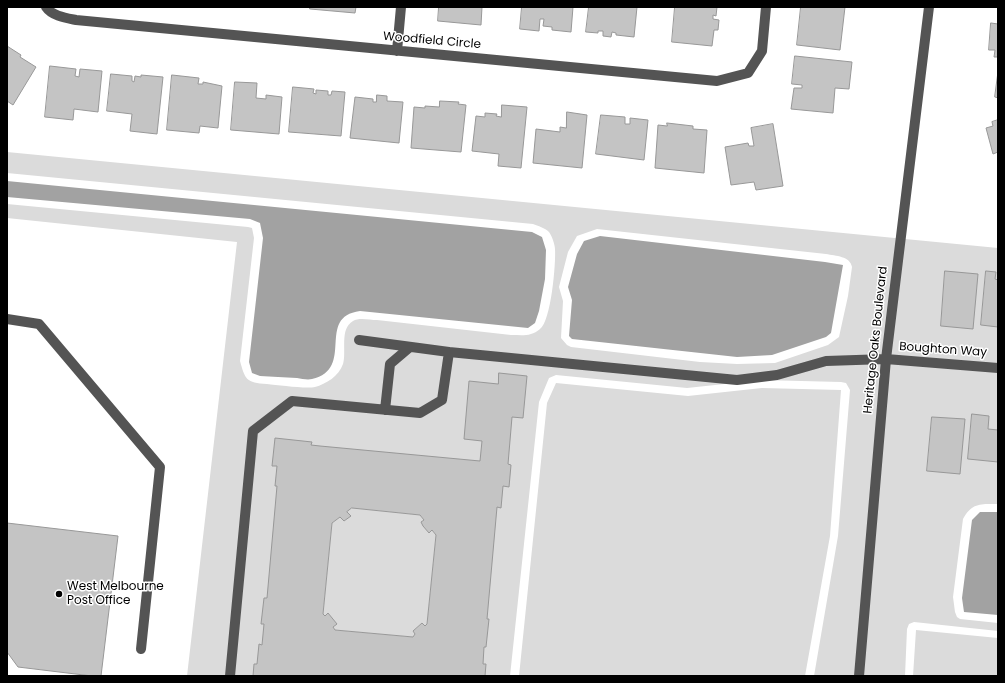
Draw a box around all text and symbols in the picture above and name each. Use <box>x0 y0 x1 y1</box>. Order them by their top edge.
street label: Woodfield Circle <box>382 30 482 52</box>
street label: Heritage Oaks Boulevard <box>861 266 891 414</box>
street label: Boughton Way <box>899 340 987 360</box>
place label: West Melbourne Post Office <box>67 580 164 608</box>
marker: West Melbourne Post Office <box>54 589 64 599</box>

